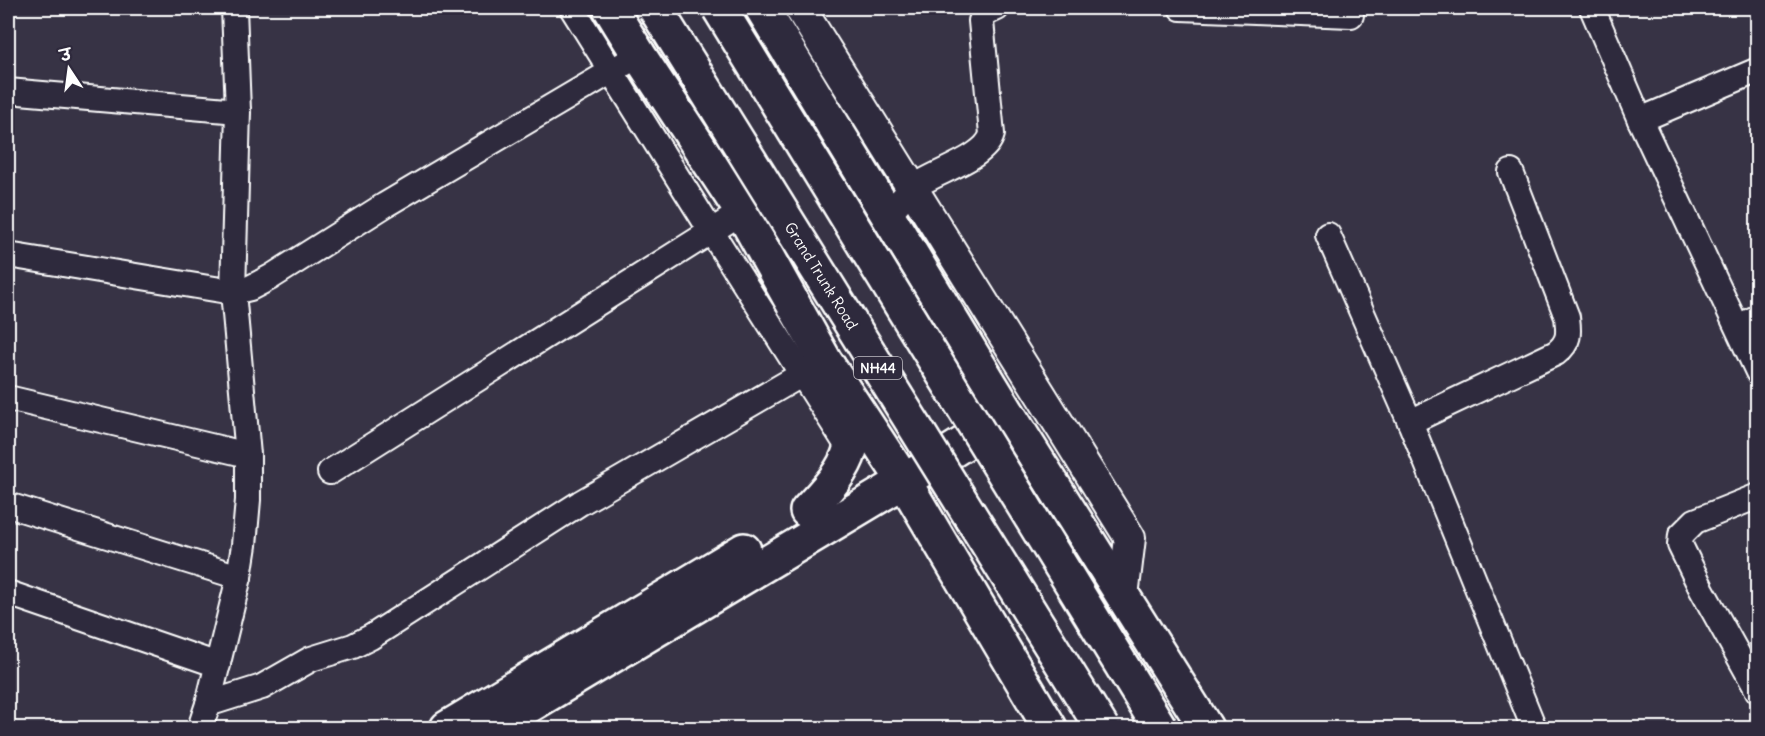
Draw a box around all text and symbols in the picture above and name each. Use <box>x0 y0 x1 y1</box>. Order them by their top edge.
north arrow <box>39 39 99 99</box>
text: उ <box>56 43 74 66</box>
street label: Grand Trunk Road <box>781 218 862 333</box>
road number: NH44 <box>854 357 902 379</box>

